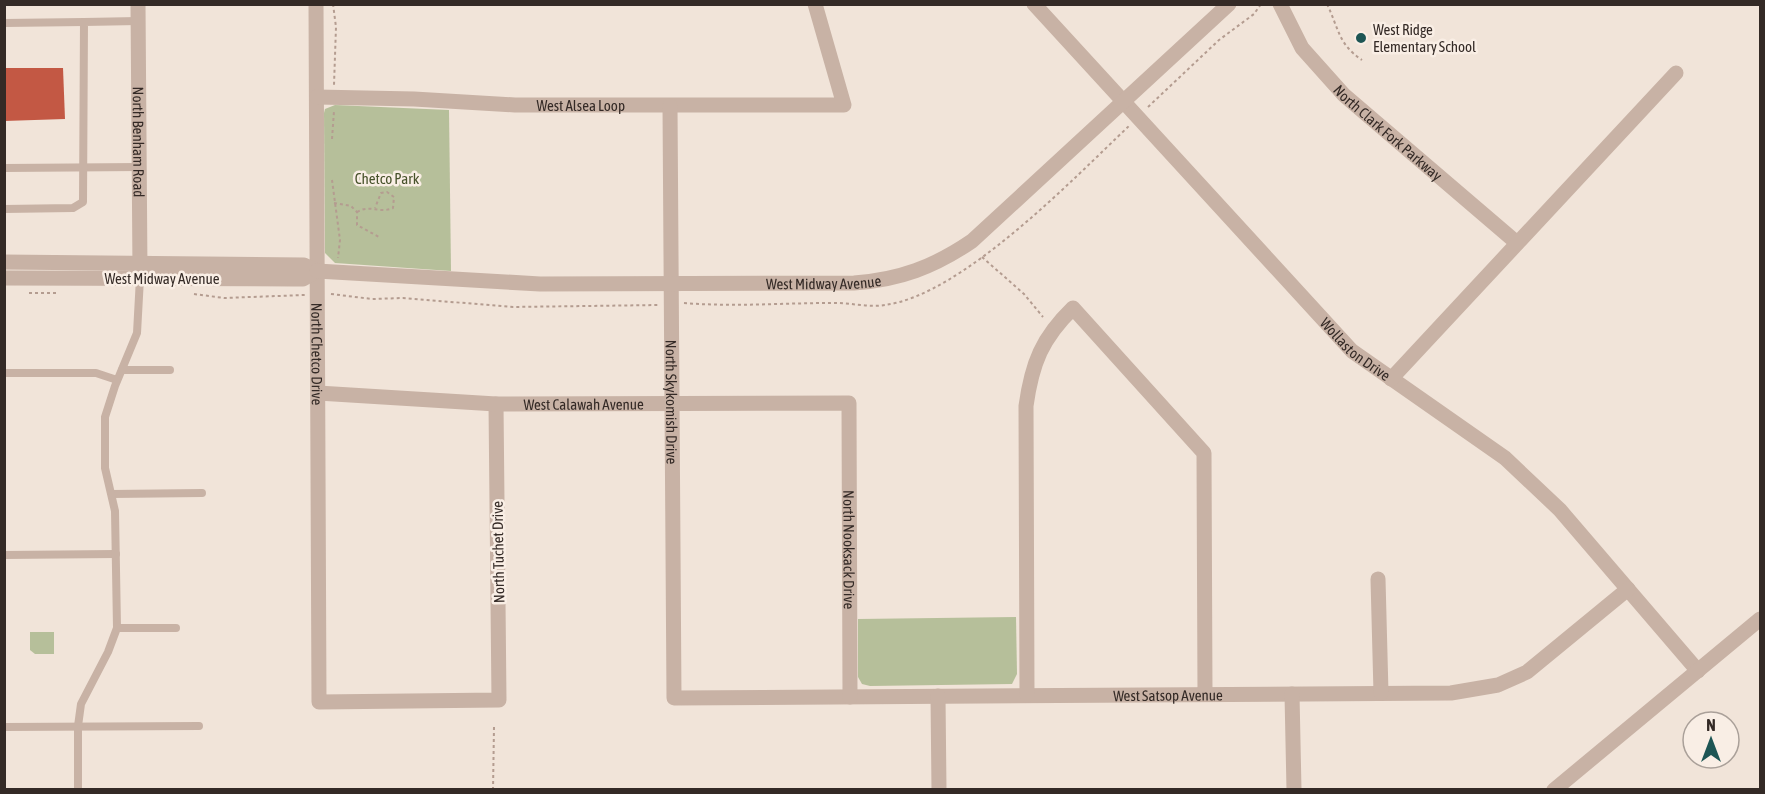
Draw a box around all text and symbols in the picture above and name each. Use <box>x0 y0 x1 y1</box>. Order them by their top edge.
place label: West Ridge Elementary School <box>1373 21 1476 55</box>
marker: West Ridge Elementary School <box>1354 31 1368 45</box>
street label: North Clark Fork Parkway <box>1330 81 1446 184</box>
street label: North Benham Road <box>130 86 148 198</box>
street label: West Alsea Loop <box>537 97 625 114</box>
park label: Chetco Park <box>355 170 420 187</box>
street label: West Midway Avenue <box>104 270 220 287</box>
street label: West Midway Avenue <box>766 271 883 292</box>
street label: North Chetco Drive <box>309 303 326 406</box>
street label: Wollaston Drive <box>1317 314 1394 384</box>
street label: North Skykomish Drive <box>663 340 681 464</box>
street label: West Calawah Avenue <box>523 395 644 412</box>
street label: North Nooksack Drive <box>841 490 858 609</box>
street label: North Tuchet Drive <box>489 501 507 603</box>
street label: West Satsop Avenue <box>1113 686 1223 704</box>
north arrow <box>1681 710 1741 770</box>
text: N <box>1706 716 1716 734</box>

